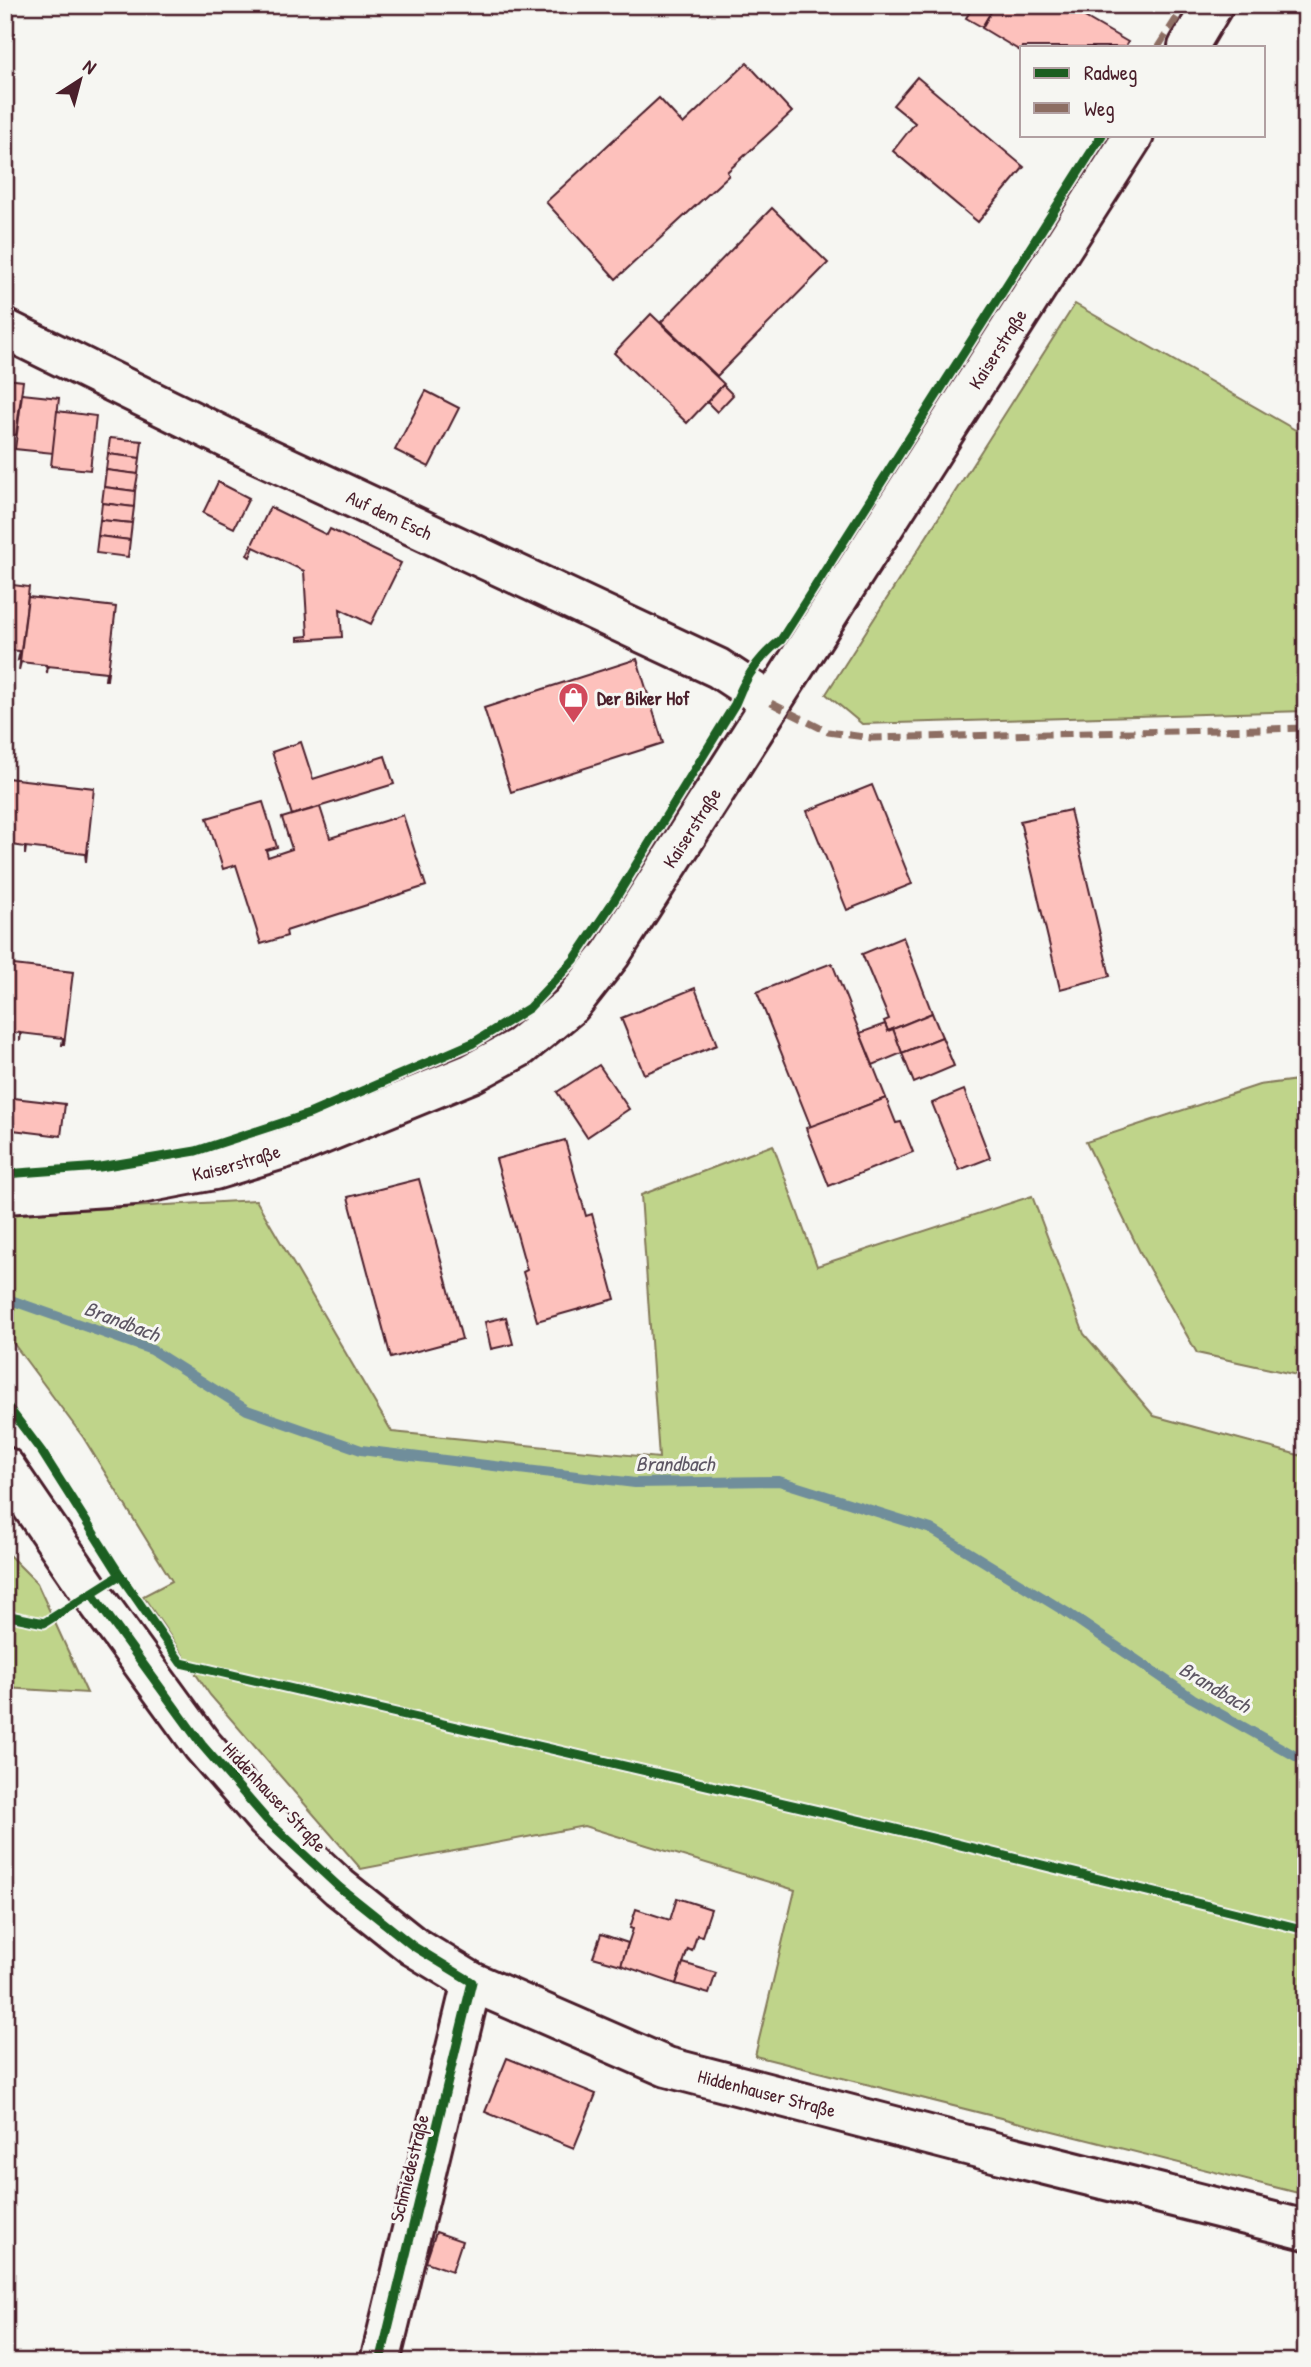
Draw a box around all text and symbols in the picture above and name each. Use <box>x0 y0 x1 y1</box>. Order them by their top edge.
north arrow <box>46 46 116 116</box>
legend <box>1020 46 1266 136</box>
text: N <box>78 53 102 80</box>
text: Radweg <box>1084 58 1137 87</box>
text: Weg <box>1084 94 1115 123</box>
street label: Kaiserstraße <box>962 304 1033 394</box>
street label: Auf dem Esch <box>343 484 436 546</box>
shop icon: Der Biker Hof <box>557 681 591 725</box>
place label: Der Biker Hof <box>597 685 691 711</box>
street label: Kaiserstraße <box>656 782 727 873</box>
street label: Kaiserstraße <box>190 1138 284 1187</box>
water label: Brandbach <box>80 1293 165 1349</box>
water label: Brandbach <box>636 1449 715 1478</box>
water label: Brandbach <box>1174 1654 1257 1720</box>
street label: Hiddenhauser Straße <box>217 1736 333 1858</box>
street label: Hiddenhauser Straße <box>695 2063 839 2123</box>
street label: Schmiedestraße <box>383 2111 435 2225</box>

